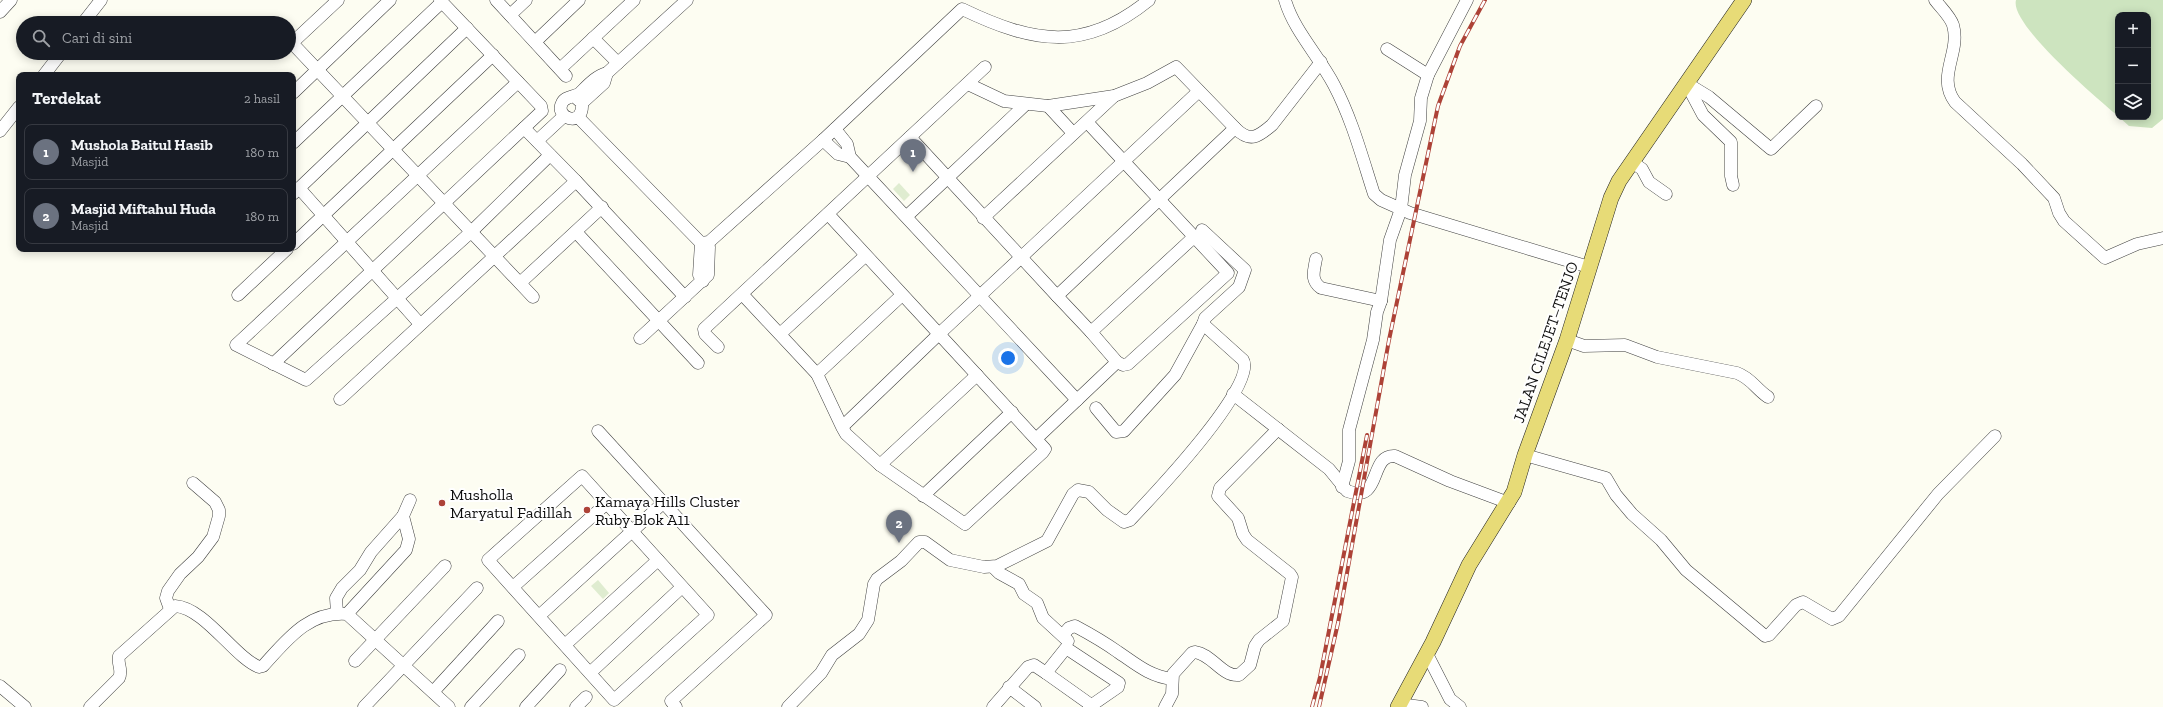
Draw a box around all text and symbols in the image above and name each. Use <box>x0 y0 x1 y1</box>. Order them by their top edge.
map controls <box>2115 12 2151 120</box>
button: + <box>2115 12 2151 48</box>
search box <box>16 16 296 60</box>
icon: search <box>30 27 52 49</box>
text: Cari di sini <box>62 29 132 47</box>
button: − <box>2115 48 2151 84</box>
button: layers <box>2115 84 2151 120</box>
text: Terdekat <box>32 88 101 108</box>
text: 2 hasil <box>244 91 280 106</box>
text: Mushola Baitul Hasib <box>71 136 213 154</box>
pin: 1 <box>900 139 926 172</box>
text: 1 <box>43 145 49 160</box>
text: 180 m <box>245 145 279 160</box>
text: Masjid <box>71 154 108 169</box>
text: Masjid Miftahul Huda <box>71 200 216 218</box>
text: 2 <box>43 209 49 224</box>
text: 180 m <box>245 209 279 224</box>
text: Masjid <box>71 218 108 233</box>
street label: JALAN CILEJET–TENJO <box>1509 259 1582 425</box>
your location <box>998 348 1018 368</box>
place label: Musholla Maryatul Fadillah <box>450 485 572 522</box>
place label: Kamaya Hills Cluster Ruby Blok A11 <box>595 492 740 529</box>
marker: Musholla Maryatul Fadillah <box>437 498 447 508</box>
marker: Kamaya Hills Cluster Ruby Blok A11 <box>582 505 592 515</box>
pin: 2 <box>886 510 912 543</box>

